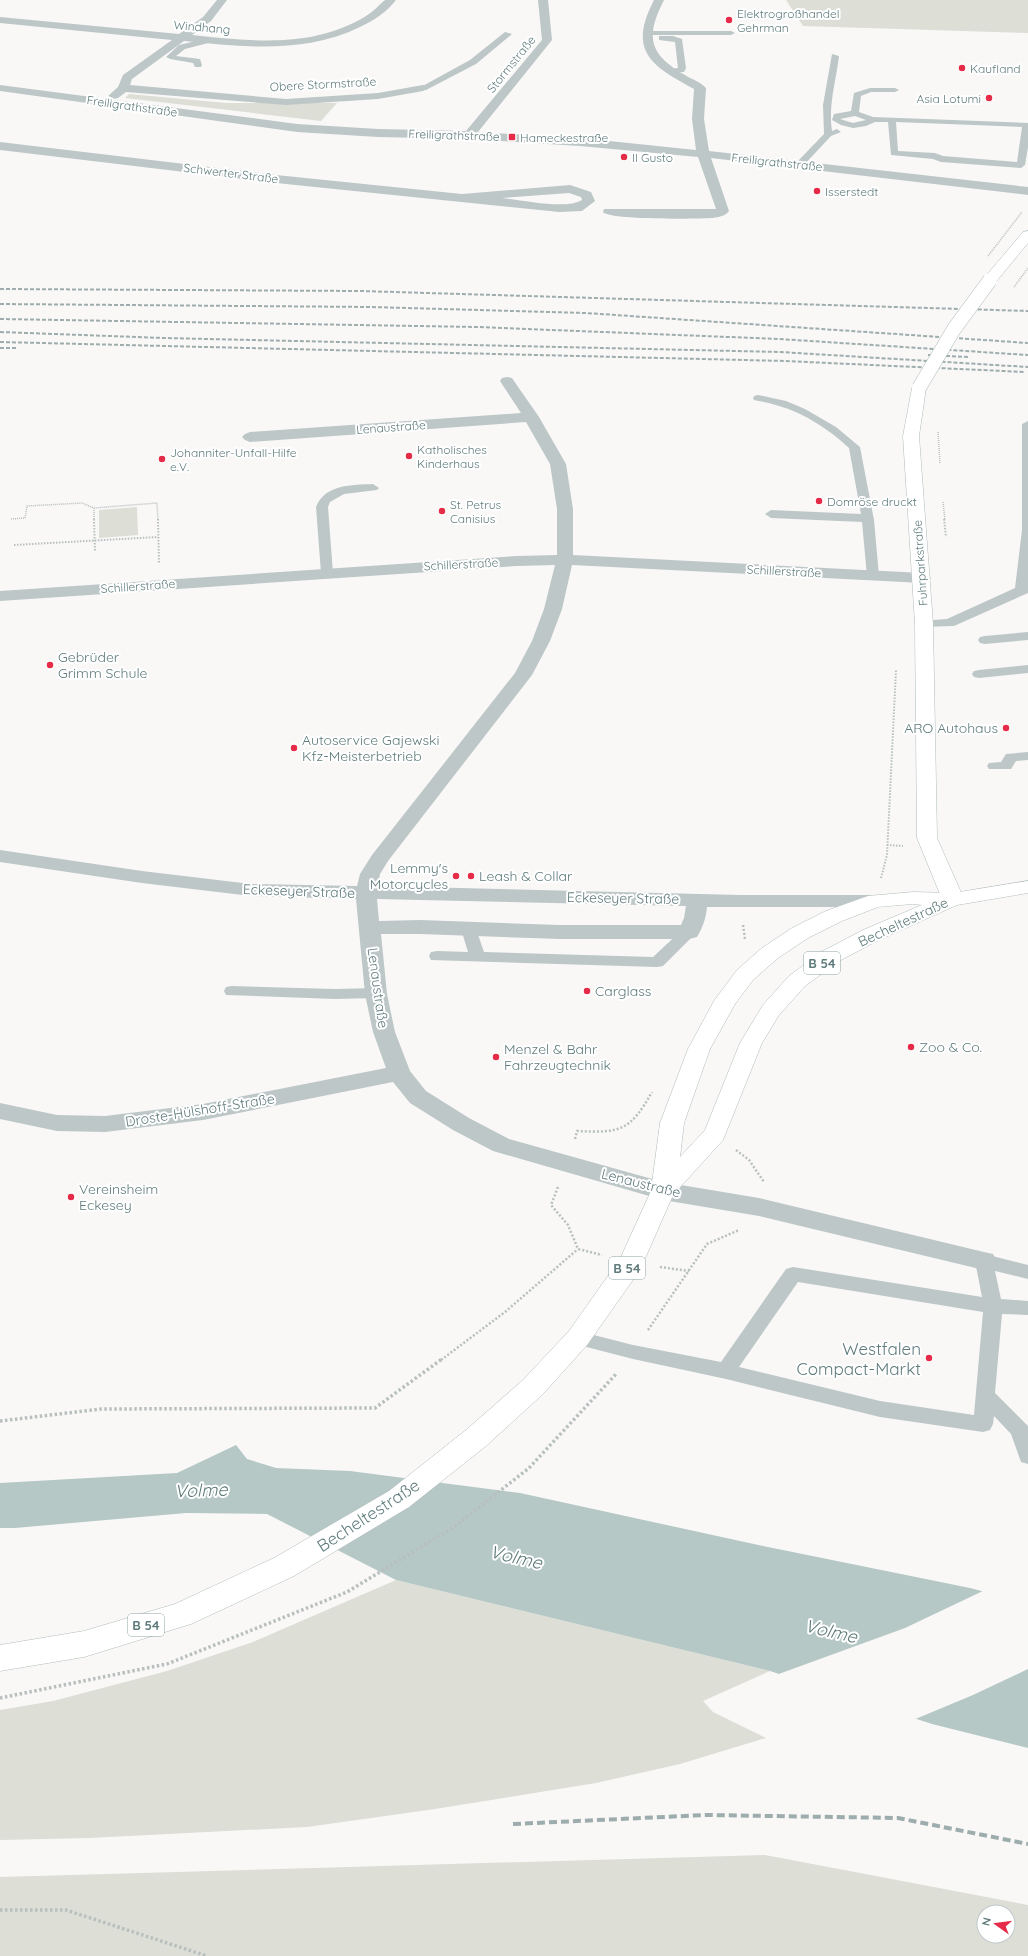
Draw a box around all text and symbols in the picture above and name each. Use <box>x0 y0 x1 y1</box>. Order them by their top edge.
place label: Elektrogroßhandel Gehrman <box>737 6 840 35</box>
marker: Elektrogroßhandel Gehrman <box>724 15 734 25</box>
street label: Windhang <box>173 17 231 37</box>
street label: Stormstraße <box>483 32 539 96</box>
place label: Kaufland <box>970 61 1021 76</box>
marker: Kaufland <box>957 63 967 73</box>
street label: Obere Stormstraße <box>269 74 377 94</box>
place label: Asia Lotumi <box>916 91 981 106</box>
street label: Freiligrathstraße <box>86 92 178 120</box>
marker: Asia Lotumi <box>984 93 994 103</box>
street label: Freiligrathstraße <box>408 126 500 144</box>
place label: Hameckestraße <box>520 130 609 145</box>
marker: Hameckestraße <box>507 132 517 142</box>
place label: Il Gusto <box>632 150 673 165</box>
street label: Freiligrathstraße <box>731 150 823 174</box>
marker: Il Gusto <box>619 152 629 162</box>
street label: Schwerter Straße <box>183 160 280 186</box>
place label: Isserstedt <box>825 184 878 199</box>
marker: Isserstedt <box>812 186 822 196</box>
street label: Lenaustraße <box>356 417 426 437</box>
place label: Katholisches Kinderhaus <box>417 442 487 471</box>
place label: Johanniter-Unfall-Hilfe e.V. <box>170 445 297 474</box>
marker: Katholisches Kinderhaus <box>404 451 414 461</box>
marker: Johanniter-Unfall-Hilfe e.V. <box>157 454 167 464</box>
place label: Domröse druckt <box>827 494 917 509</box>
marker: Domröse druckt <box>814 496 824 506</box>
place label: St. Petrus Canisius <box>450 497 502 526</box>
marker: St. Petrus Canisius <box>437 506 447 516</box>
street label: Fuhrparkstraße <box>910 519 930 606</box>
street label: Schillerstraße <box>423 555 499 573</box>
street label: Schillerstraße <box>746 562 822 580</box>
street label: Schillerstraße <box>100 576 176 596</box>
place label: Gebrüder Grimm Schule <box>58 648 148 682</box>
marker: Gebrüder Grimm Schule <box>45 660 55 670</box>
place label: ARO Autohaus <box>904 719 998 737</box>
marker: ARO Autohaus <box>1001 723 1011 733</box>
place label: Autoservice Gajewski Kfz-Meisterbetrieb <box>302 731 440 765</box>
marker: Autoservice Gajewski Kfz-Meisterbetrieb <box>289 743 299 753</box>
place label: Lemmy's Motorcycles <box>370 859 448 893</box>
place label: Leash & Collar <box>479 867 573 885</box>
marker: Lemmy's Motorcycles <box>451 871 461 881</box>
marker: Leash & Collar <box>466 871 476 881</box>
street label: Eckeseyer Straße <box>243 880 356 902</box>
street label: Eckeseyer Straße <box>567 888 679 908</box>
street label: Becheltestraße <box>855 893 951 951</box>
street label: Lenaustraße <box>363 947 393 1030</box>
road number: B 54 <box>804 952 840 974</box>
place label: Carglass <box>595 982 651 1000</box>
marker: Carglass <box>582 986 592 996</box>
place label: Zoo & Co. <box>919 1038 982 1056</box>
place label: Menzel & Bahr Fahrzeugtechnik <box>504 1040 611 1074</box>
marker: Zoo & Co. <box>906 1042 916 1052</box>
marker: Menzel & Bahr Fahrzeugtechnik <box>491 1052 501 1062</box>
street label: Droste-Hülshoff-Straße <box>124 1089 276 1131</box>
street label: Lenaustraße <box>599 1164 683 1202</box>
place label: Vereinsheim Eckesey <box>79 1180 158 1214</box>
marker: Vereinsheim Eckesey <box>66 1192 76 1202</box>
road number: B 54 <box>609 1257 645 1279</box>
place label: Westfalen Compact-Markt <box>797 1338 921 1379</box>
marker: Westfalen Compact-Markt <box>924 1353 934 1363</box>
street label: Becheltestraße <box>313 1474 423 1556</box>
water label: Volme <box>174 1478 229 1502</box>
water label: Volme <box>488 1540 545 1574</box>
road number: B 54 <box>128 1614 164 1636</box>
water label: Volme <box>803 1614 860 1648</box>
north arrow <box>976 1904 1016 1944</box>
text: N <box>979 1916 994 1927</box>

